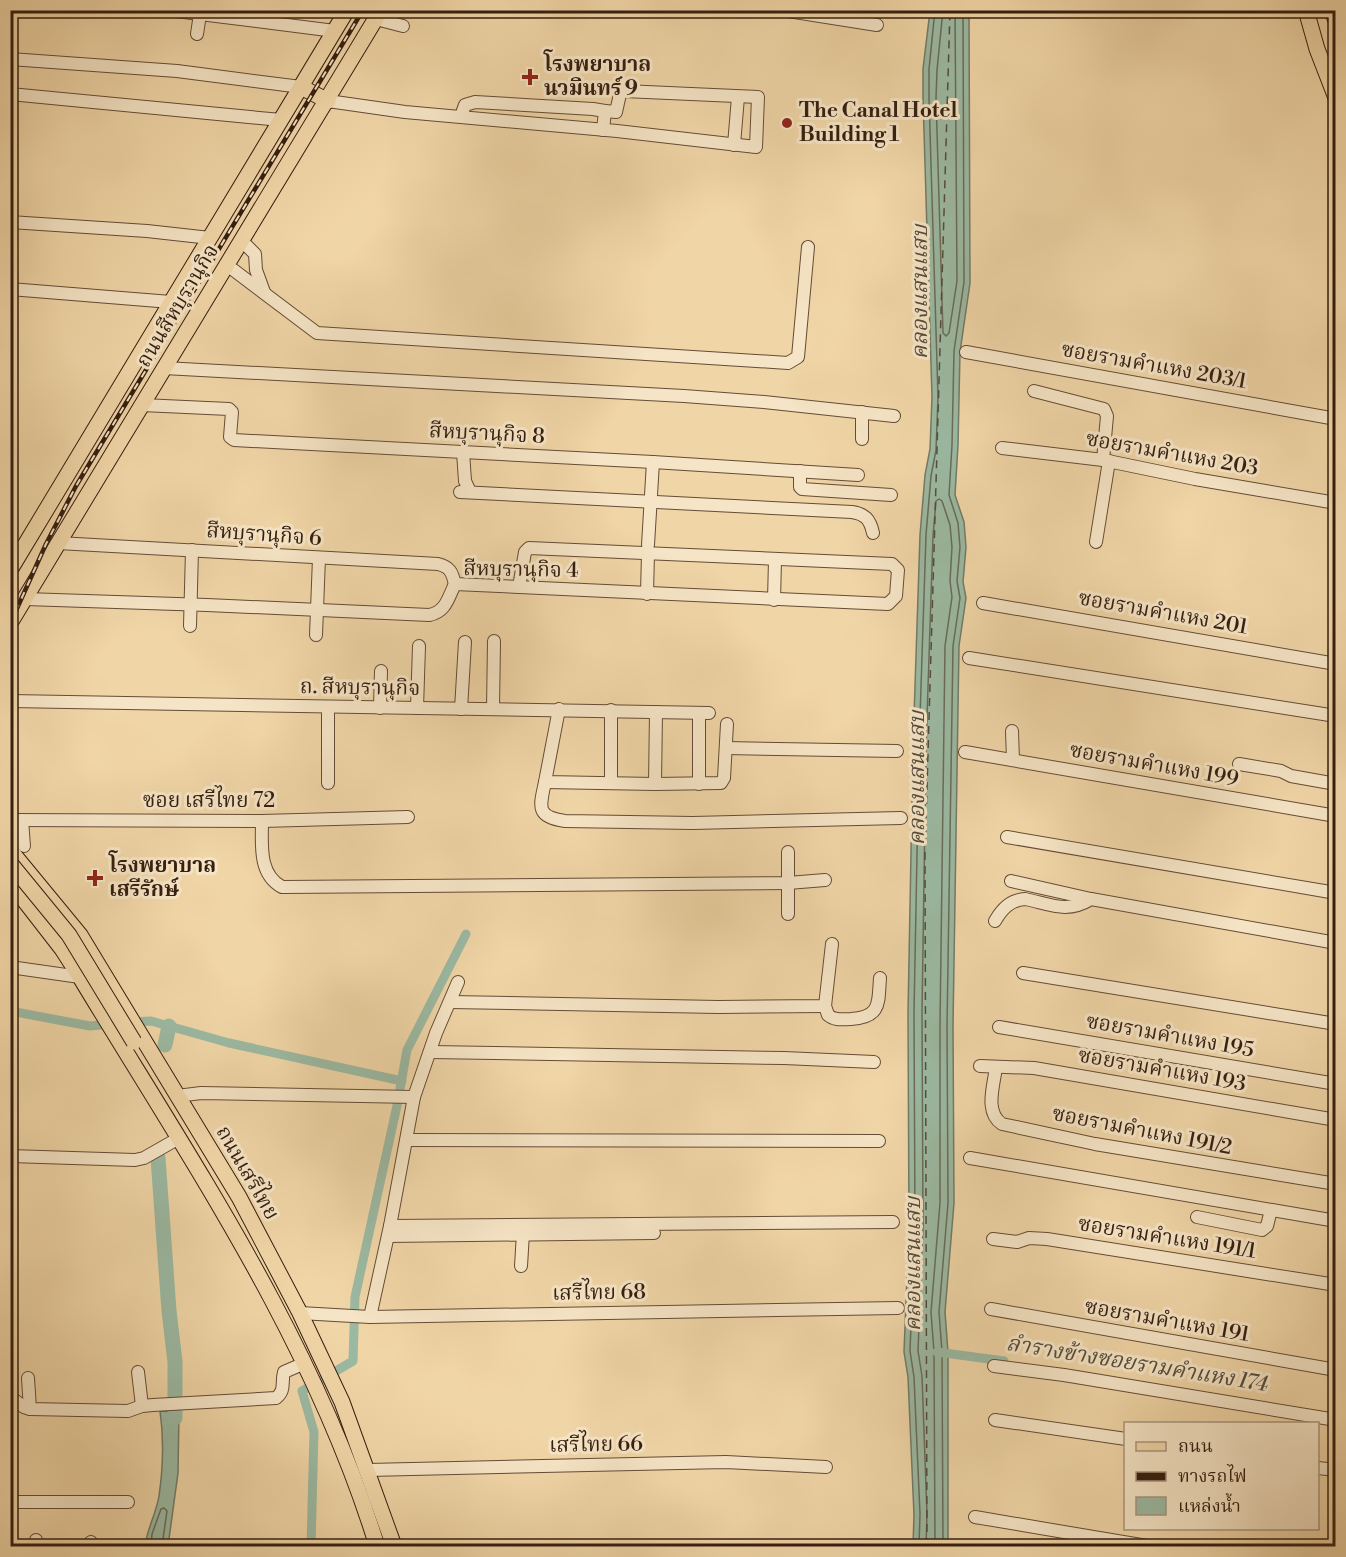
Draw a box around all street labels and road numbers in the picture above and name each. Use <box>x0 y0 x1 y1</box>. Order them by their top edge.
street label: ถนนสีหบุรานุกิจ <box>131 240 225 372</box>
street label: ซอยรามคำแหง 203/1 <box>1059 337 1249 395</box>
street label: สีหบุรานุกิจ 8 <box>428 418 546 450</box>
street label: ซอยรามคำแหง 203 <box>1084 426 1260 482</box>
street label: สีหบุรานุกิจ 6 <box>205 518 323 552</box>
street label: สีหบุรานุกิจ 4 <box>463 556 579 584</box>
street label: ซอยรามคำแหง 201 <box>1076 585 1250 641</box>
street label: ถ. สีหบุรานุกิจ <box>300 674 420 702</box>
street label: ซอยรามคำแหง 199 <box>1068 737 1240 793</box>
street label: ซอย เสรีไทย 72 <box>143 785 275 814</box>
street label: ซอยรามคำแหง 195 <box>1084 1008 1256 1064</box>
street label: ซอยรามคำแหง 193 <box>1076 1042 1248 1098</box>
street label: ซอยรามคำแหง 191/2 <box>1050 1101 1234 1161</box>
street label: ถนนเสรีไทย <box>210 1120 287 1225</box>
street label: ซอยรามคำแหง 191/1 <box>1076 1211 1258 1265</box>
street label: เสรีไทย 68 <box>552 1276 646 1307</box>
street label: ซอยรามคำแหง 191 <box>1083 1294 1251 1348</box>
street label: เสรีไทย 66 <box>549 1428 643 1459</box>

